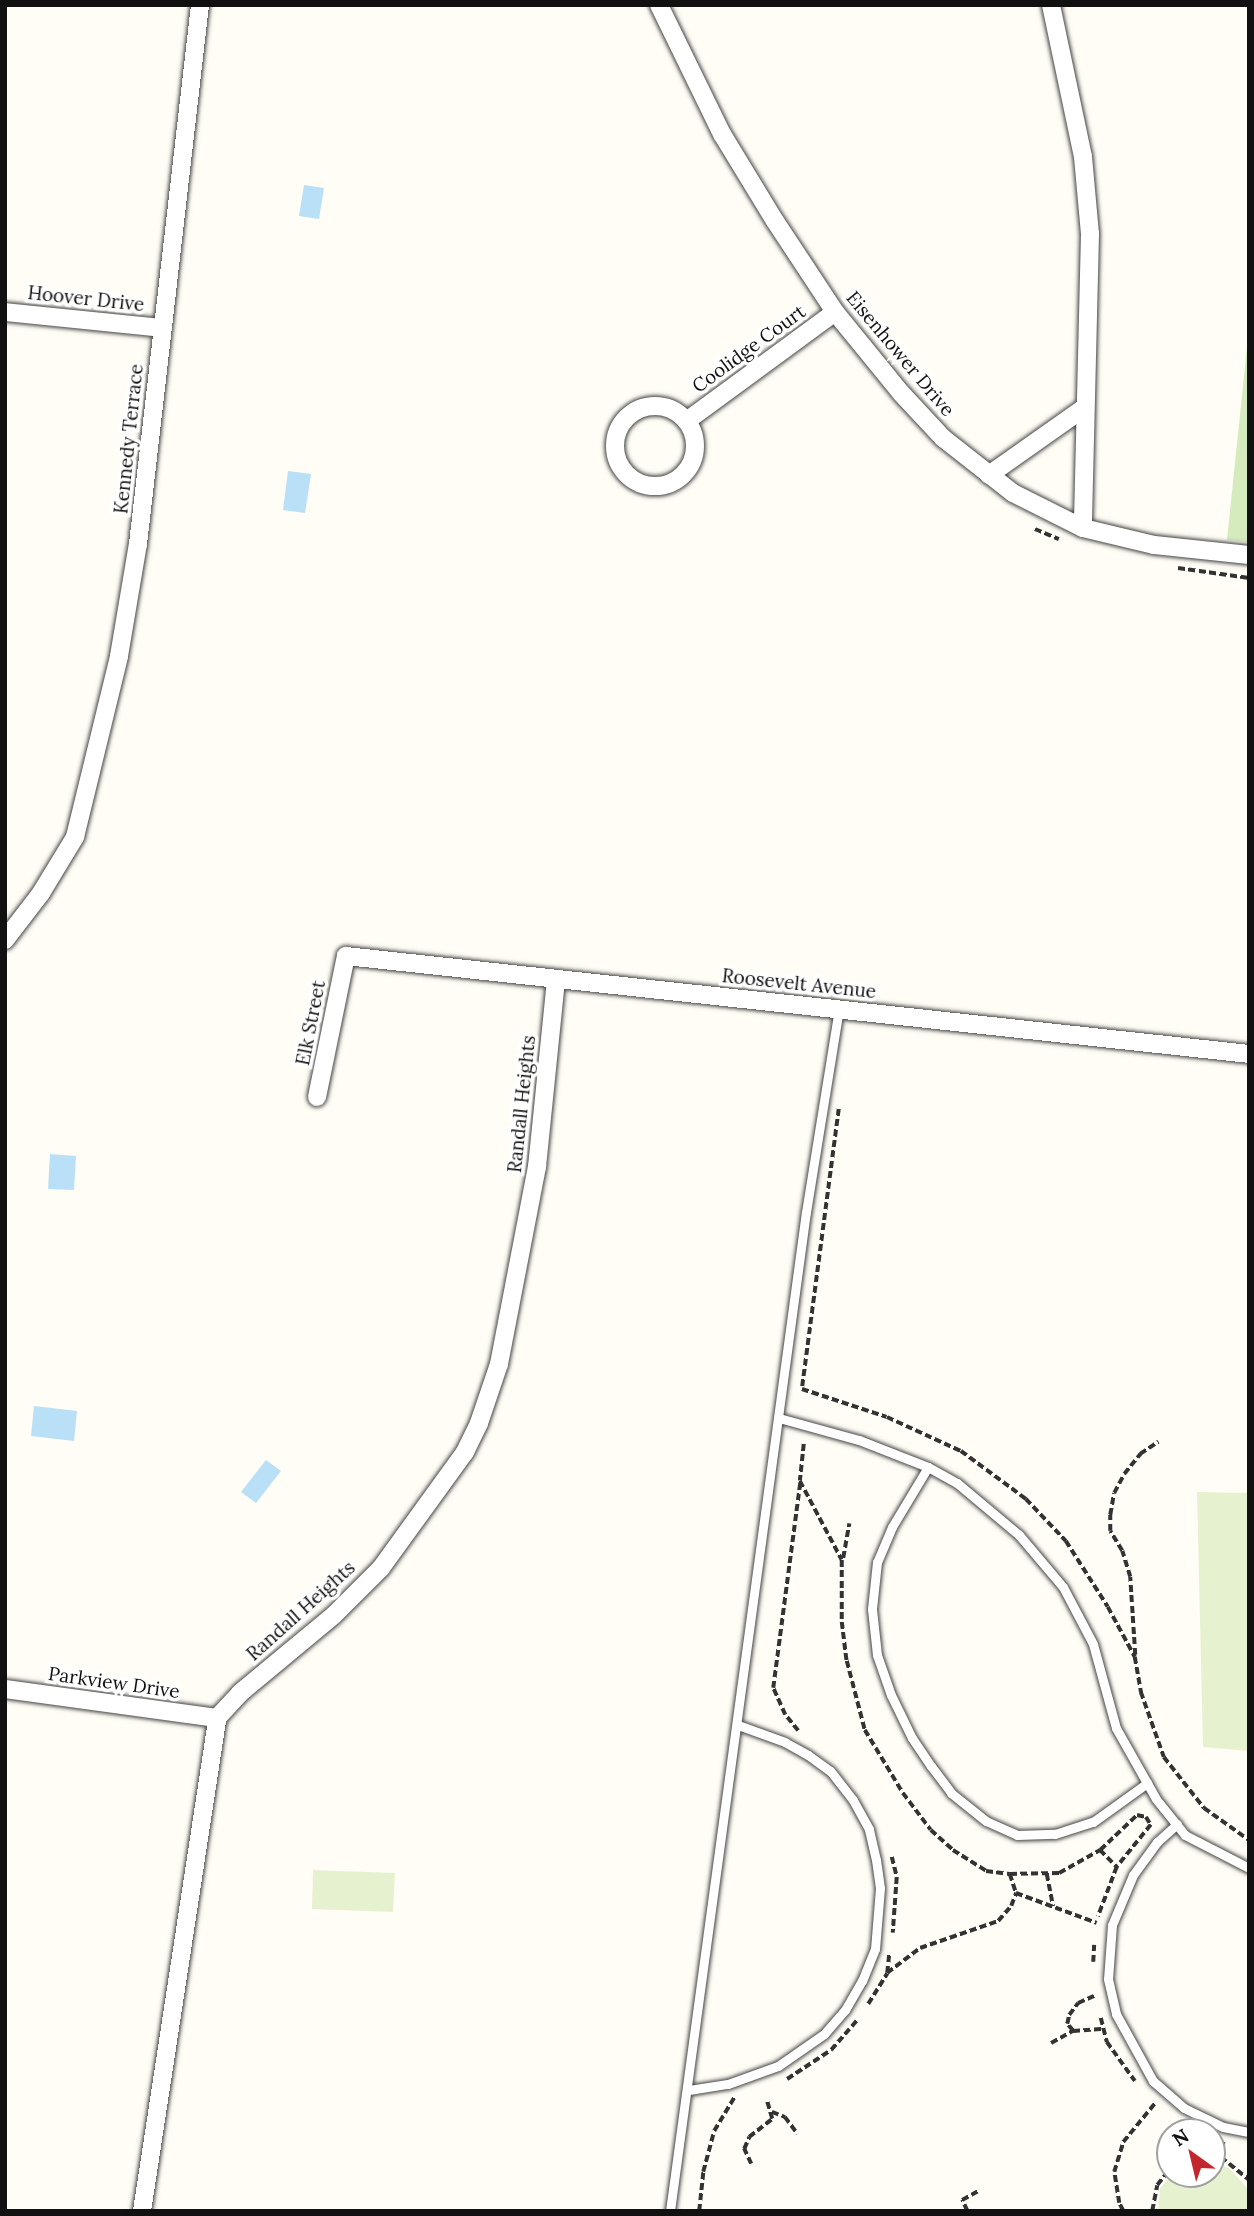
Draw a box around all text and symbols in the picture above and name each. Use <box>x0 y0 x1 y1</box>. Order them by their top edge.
street label: Hoover Drive <box>27 282 145 316</box>
street label: Eisenhower Drive <box>841 287 959 421</box>
street label: Coolidge Court <box>688 300 810 398</box>
street label: Kennedy Terrace <box>110 363 148 515</box>
street label: Roosevelt Avenue <box>721 965 877 1003</box>
street label: Elk Street <box>292 979 330 1067</box>
street label: Randall Heights <box>503 1034 541 1174</box>
street label: Randall Heights <box>242 1556 360 1666</box>
street label: Parkview Drive <box>47 1662 181 1704</box>
north arrow <box>1156 2118 1226 2188</box>
text: N <box>1168 2123 1193 2151</box>

